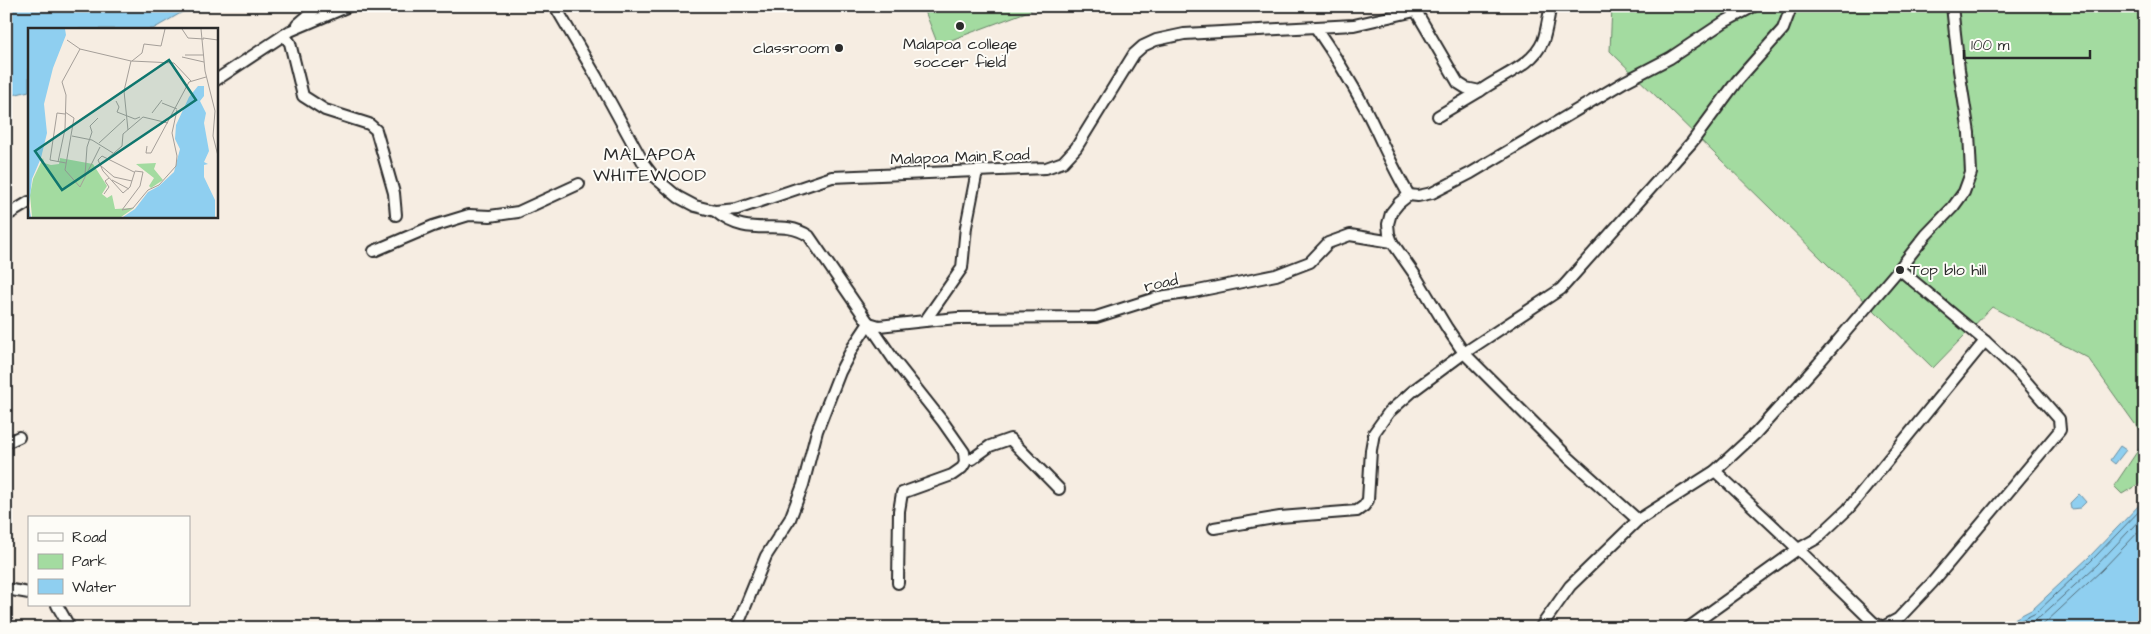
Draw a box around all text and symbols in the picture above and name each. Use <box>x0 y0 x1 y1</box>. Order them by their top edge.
marker: Malapoa college soccer field <box>954 20 966 32</box>
inset map <box>28 28 218 218</box>
scale bar <box>1964 28 2090 60</box>
place label: Malapoa college soccer field <box>903 33 1017 73</box>
text: 100 m <box>1971 35 2010 56</box>
place label: classroom <box>753 37 830 59</box>
marker: classroom <box>833 42 845 54</box>
district label: MALAPOA WHITEWOOD <box>593 142 707 188</box>
street label: Malapoa Main Road <box>890 144 1030 170</box>
place label: Top blo hill <box>1910 259 1987 281</box>
marker: Top blo hill <box>1894 264 1906 276</box>
street label: road <box>1142 269 1180 297</box>
legend <box>28 516 190 606</box>
text: Road <box>72 527 107 548</box>
text: Park <box>72 551 107 572</box>
text: Water <box>72 577 116 598</box>

